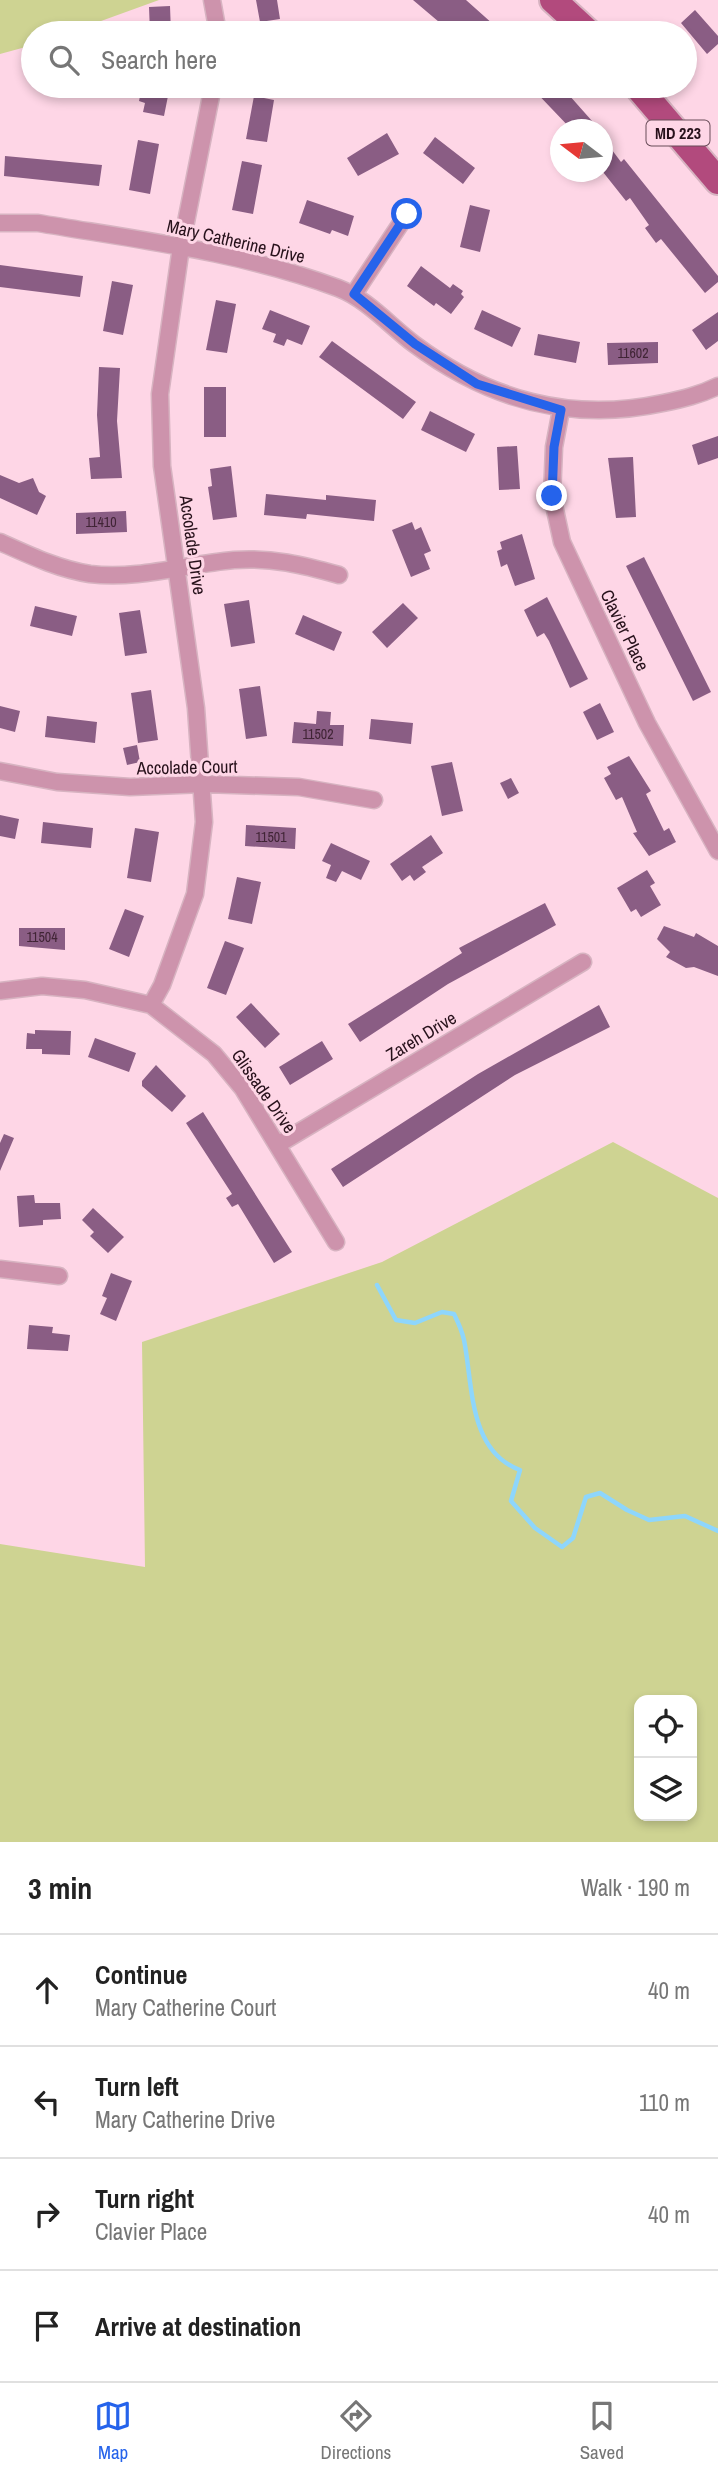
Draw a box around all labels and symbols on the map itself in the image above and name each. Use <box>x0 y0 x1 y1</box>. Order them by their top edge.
north arrow <box>550 119 613 182</box>
road number: MD 223 <box>646 120 710 146</box>
route start <box>391 198 422 229</box>
street label: Mary Catherine Drive <box>164 213 308 269</box>
house number: 11602 <box>617 344 649 362</box>
route end <box>536 480 567 511</box>
street label: Accolade Drive <box>174 493 212 596</box>
house number: 11410 <box>85 513 117 531</box>
street label: Clavier Place <box>595 585 655 675</box>
house number: 11502 <box>302 725 334 743</box>
street label: Accolade Court <box>135 754 238 780</box>
house number: 11501 <box>255 828 287 846</box>
house number: 11504 <box>26 928 58 946</box>
street label: Zareh Drive <box>381 1005 461 1067</box>
street label: Glissade Drive <box>226 1044 302 1138</box>

